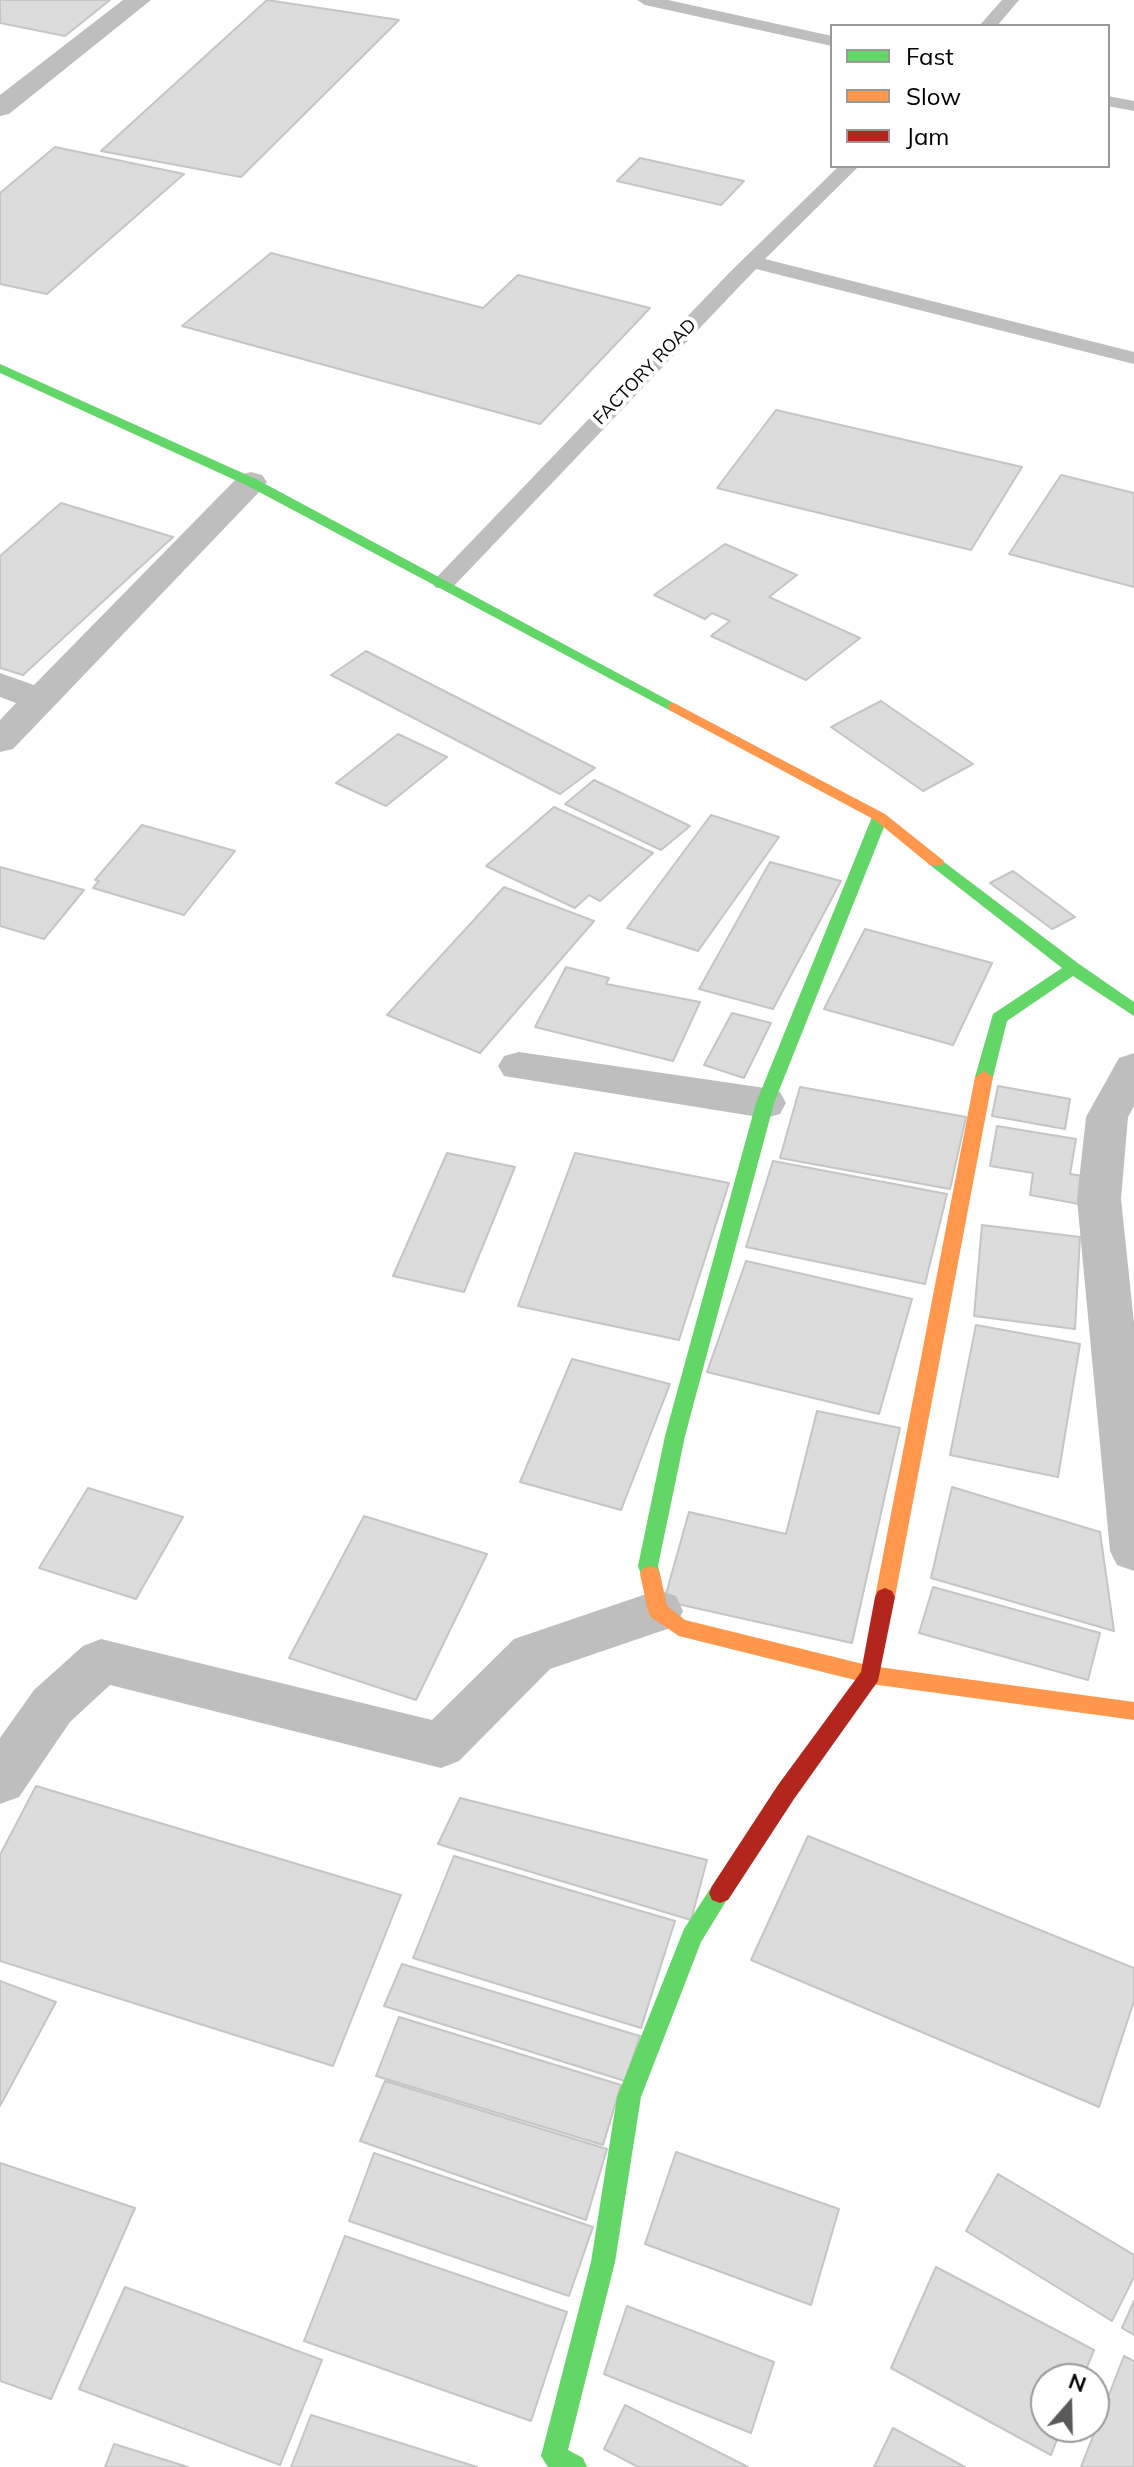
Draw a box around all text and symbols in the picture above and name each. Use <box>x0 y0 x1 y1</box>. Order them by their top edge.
legend <box>830 24 1110 168</box>
text: Fast <box>906 41 954 71</box>
text: Slow <box>906 81 961 111</box>
text: Jam <box>906 121 949 151</box>
street label: FACTORY ROAD <box>589 315 701 429</box>
north arrow <box>1030 2363 1110 2443</box>
text: N <box>1065 2366 1090 2398</box>

